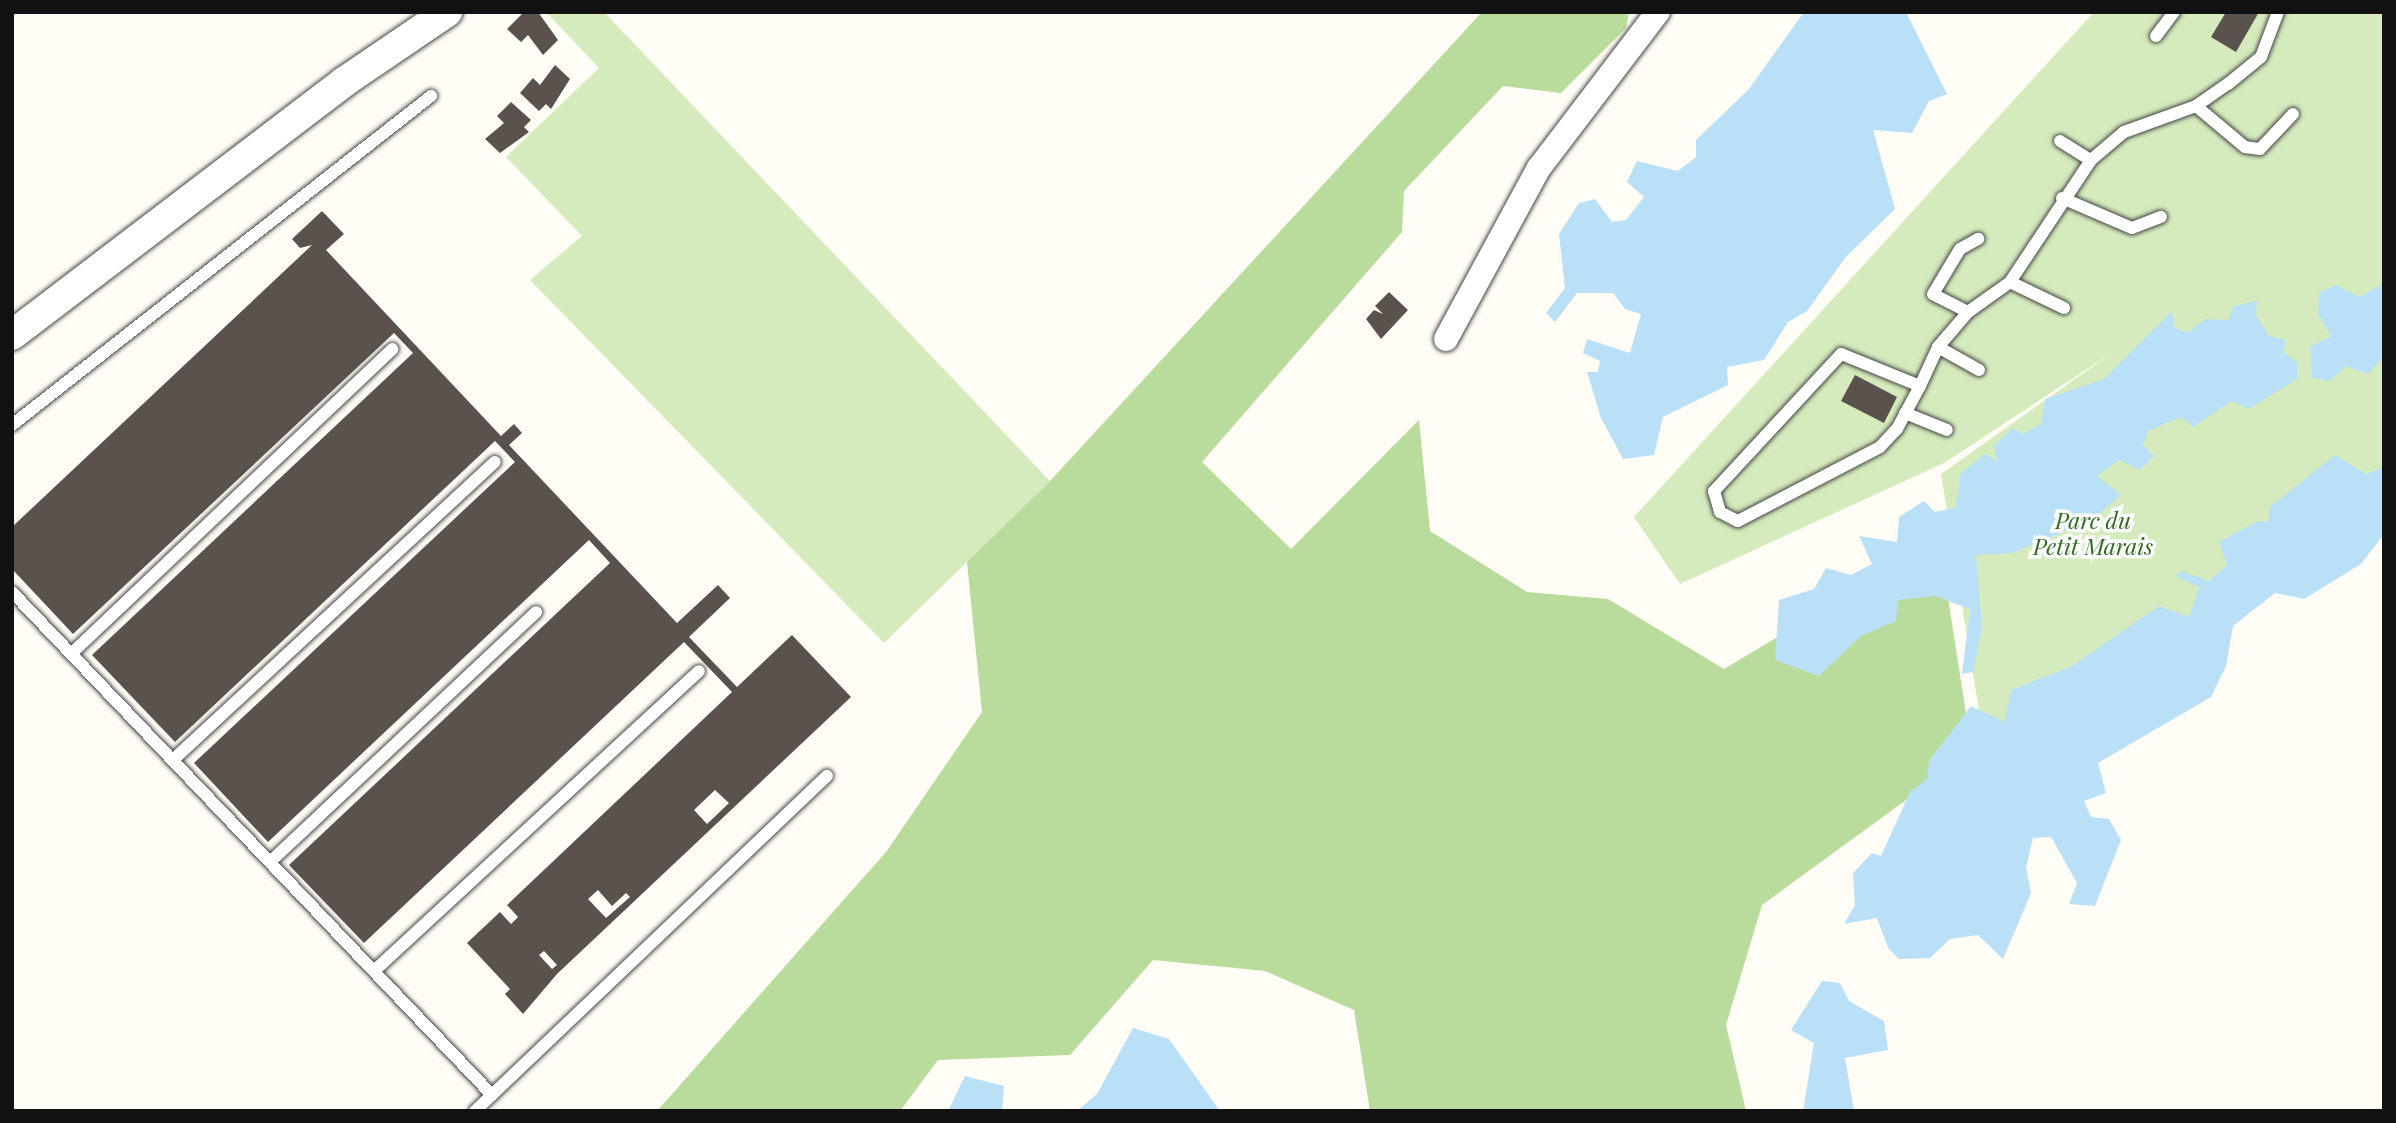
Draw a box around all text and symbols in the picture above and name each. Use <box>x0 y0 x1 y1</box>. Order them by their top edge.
park label: Parc du Petit Marais <box>2033 506 2153 560</box>

